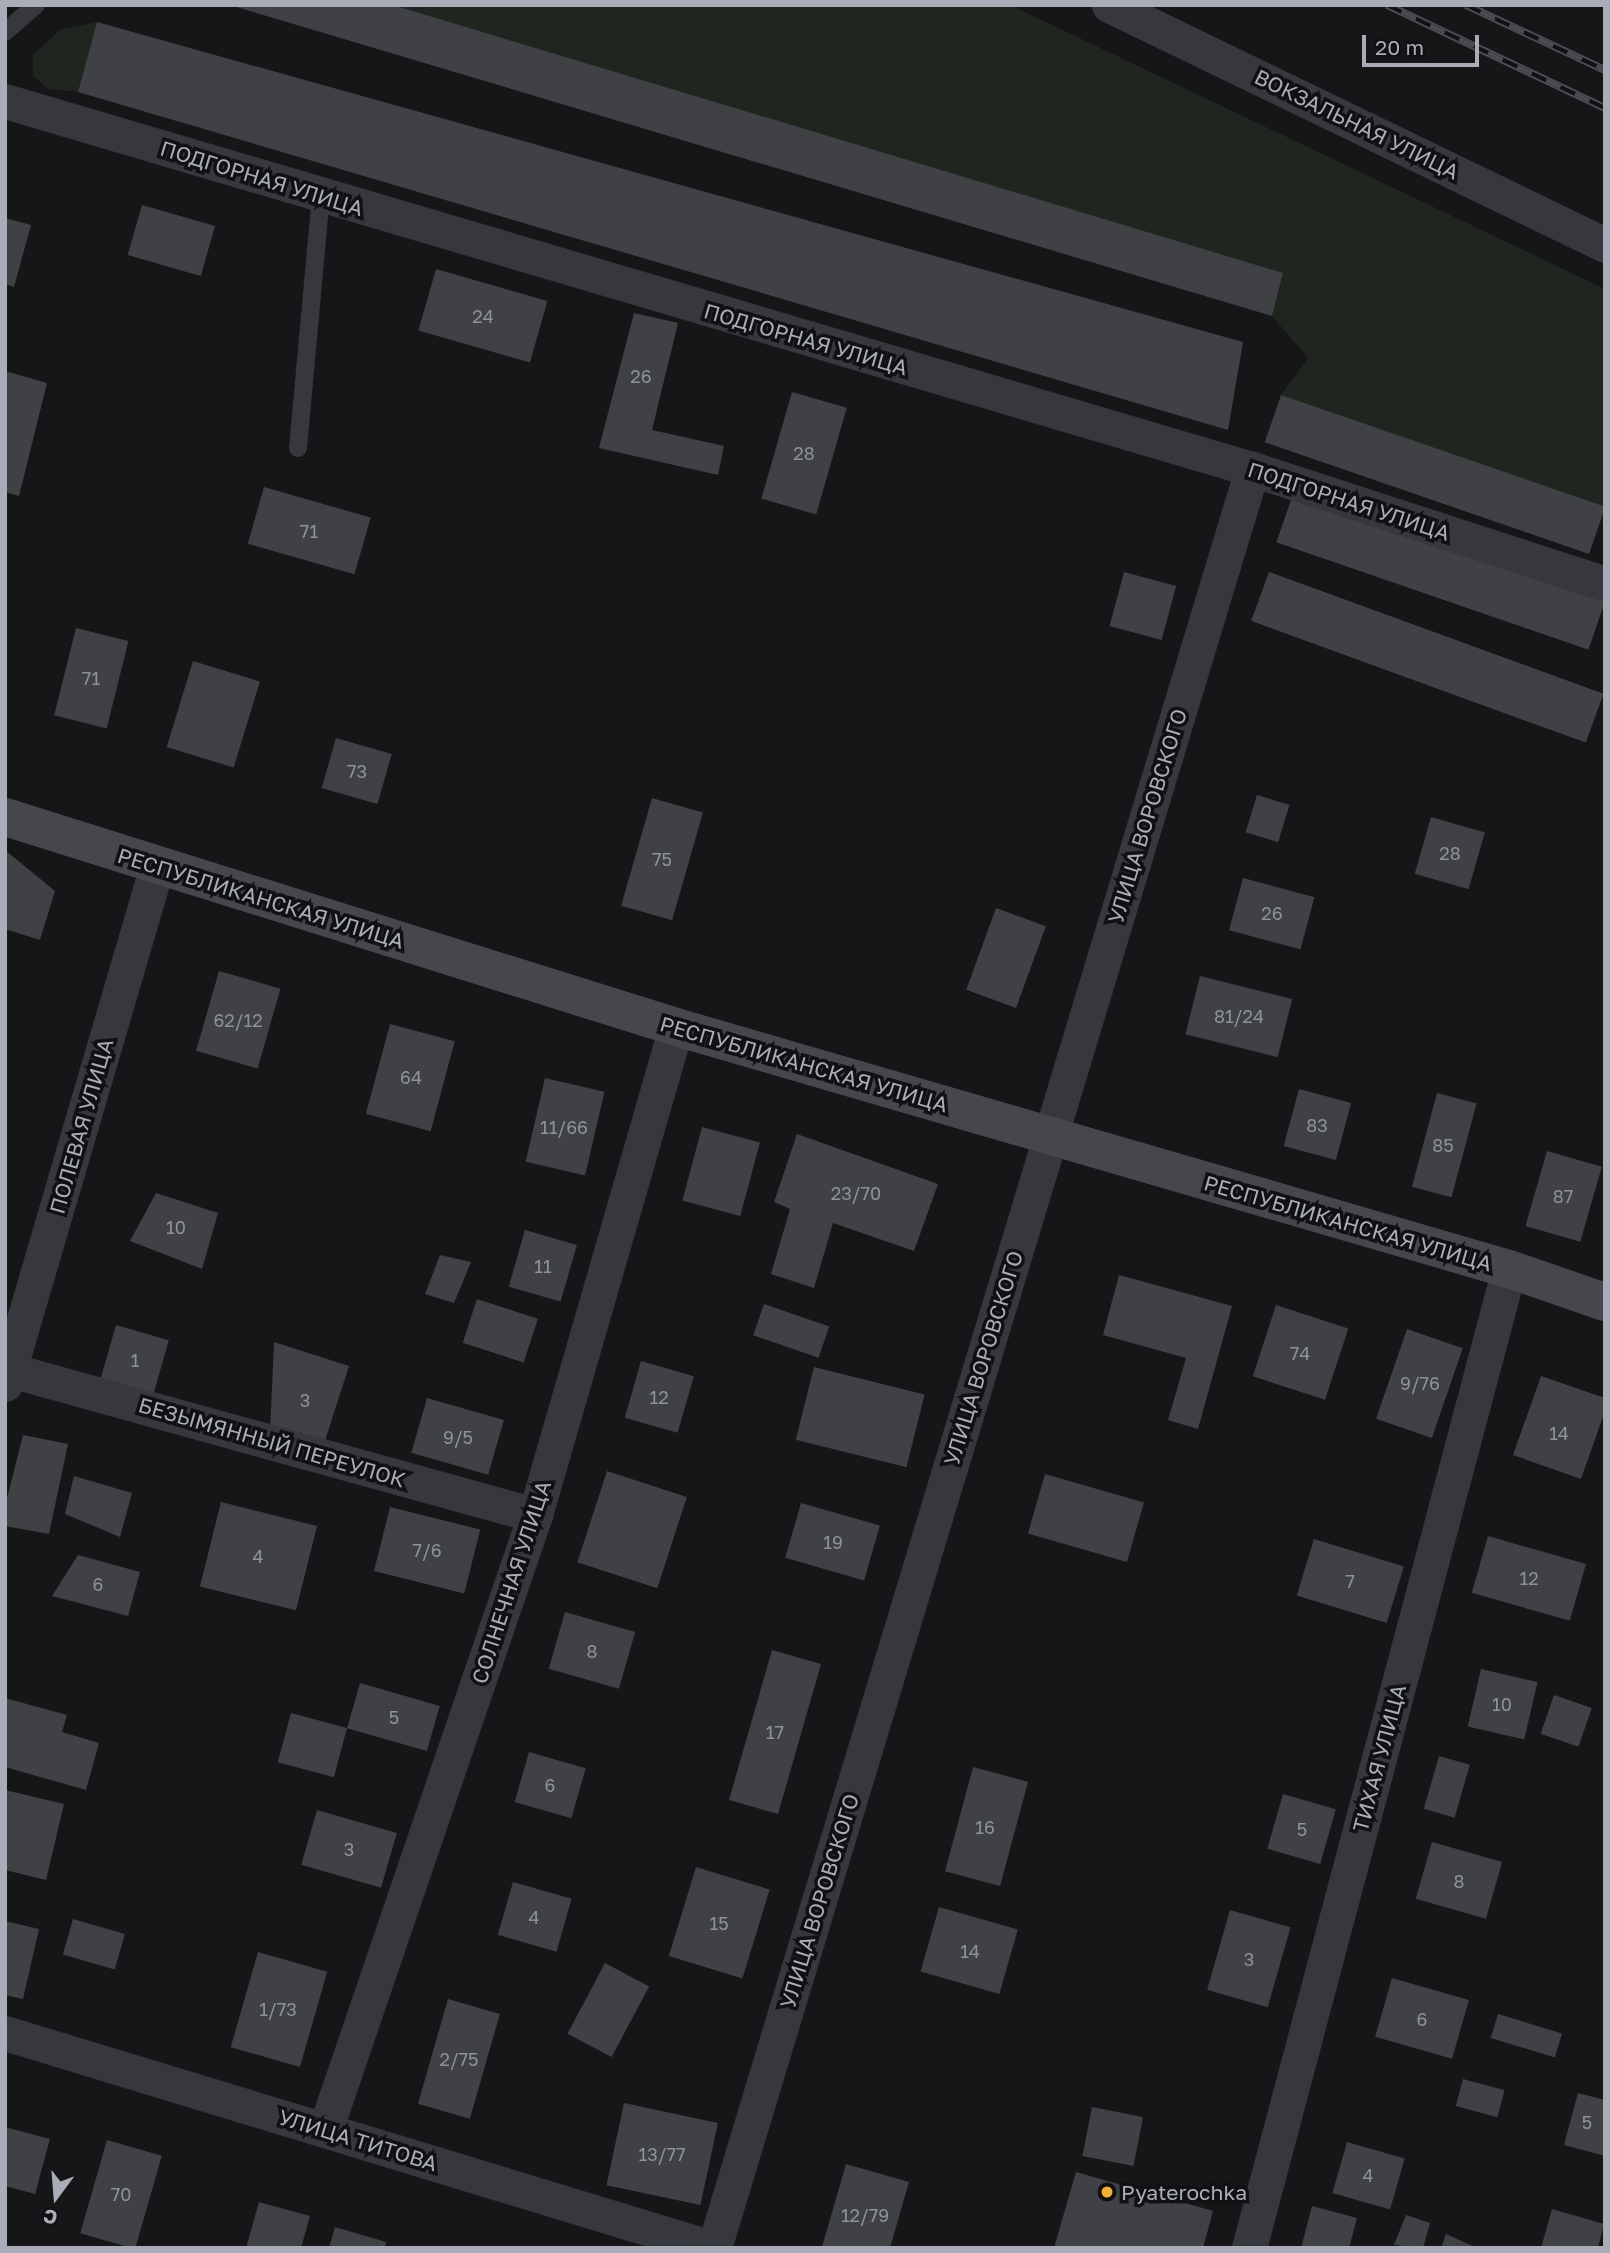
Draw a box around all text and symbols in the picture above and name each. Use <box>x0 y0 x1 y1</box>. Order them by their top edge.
scale bar <box>1365 21 1482 65</box>
text: 20 m <box>1375 34 1424 60</box>
street label: ВОКЗАЛЬНАЯ УЛИЦА <box>1251 64 1463 184</box>
street label: ПОДГОРНАЯ УЛИЦА <box>158 135 366 221</box>
street label: ПОДГОРНАЯ УЛИЦА <box>701 298 911 380</box>
house number: 24 <box>472 305 494 327</box>
house number: 26 <box>630 365 652 387</box>
house number: 28 <box>793 442 815 464</box>
street label: ПОДГОРНАЯ УЛИЦА <box>1245 456 1453 546</box>
house number: 71 <box>300 520 318 542</box>
house number: 71 <box>82 667 100 689</box>
street label: УЛИЦА ВОРОВСКОГО <box>1102 706 1192 926</box>
house number: 73 <box>347 760 367 782</box>
street label: РЕСПУБЛИКАНСКАЯ УЛИЦА <box>115 842 407 954</box>
house number: 28 <box>1439 842 1461 864</box>
house number: 75 <box>652 848 672 870</box>
house number: 26 <box>1261 902 1283 924</box>
house number: 81/24 <box>1214 1005 1264 1027</box>
house number: 62/12 <box>213 1009 263 1031</box>
street label: РЕСПУБЛИКАНСКАЯ УЛИЦА <box>657 1011 951 1117</box>
street label: ПОЛЕВАЯ УЛИЦА <box>44 1036 118 1216</box>
house number: 64 <box>400 1066 422 1088</box>
house number: 83 <box>1306 1114 1328 1136</box>
house number: 11/66 <box>540 1116 588 1138</box>
house number: 85 <box>1432 1134 1454 1156</box>
street label: РЕСПУБЛИКАНСКАЯ УЛИЦА <box>1201 1170 1495 1276</box>
house number: 23/70 <box>831 1182 881 1204</box>
house number: 87 <box>1553 1185 1573 1207</box>
house number: 10 <box>166 1216 186 1238</box>
street label: УЛИЦА ВОРОВСКОГО <box>938 1248 1028 1468</box>
house number: 11 <box>534 1255 552 1277</box>
house number: 74 <box>1290 1342 1310 1364</box>
house number: 1 <box>131 1349 139 1371</box>
house number: 9/76 <box>1400 1372 1440 1394</box>
house number: 12 <box>649 1386 669 1408</box>
house number: 3 <box>300 1389 310 1411</box>
street label: БЕЗЫМЯННЫЙ ПЕРЕУЛОК <box>136 1392 408 1492</box>
house number: 14 <box>1549 1422 1569 1444</box>
house number: 9/5 <box>443 1426 473 1448</box>
street label: СОЛНЕЧНАЯ УЛИЦА <box>466 1477 556 1687</box>
house number: 19 <box>823 1531 843 1553</box>
house number: 7/6 <box>412 1539 442 1561</box>
house number: 4 <box>253 1545 263 1567</box>
house number: 12 <box>1519 1567 1539 1589</box>
house number: 7 <box>1345 1570 1355 1592</box>
house number: 6 <box>93 1573 103 1595</box>
house number: 8 <box>587 1640 597 1662</box>
street label: ТИХАЯ УЛИЦА <box>1347 1682 1411 1834</box>
house number: 10 <box>1492 1693 1512 1715</box>
house number: 5 <box>389 1706 399 1728</box>
house number: 17 <box>766 1721 784 1743</box>
house number: 6 <box>545 1774 555 1796</box>
street label: УЛИЦА ВОРОВСКОГО <box>774 1791 864 2011</box>
house number: 16 <box>975 1816 995 1838</box>
house number: 5 <box>1297 1818 1307 1840</box>
house number: 3 <box>344 1838 354 1860</box>
house number: 8 <box>1454 1870 1464 1892</box>
house number: 4 <box>529 1906 539 1928</box>
house number: 15 <box>709 1912 729 1934</box>
house number: 14 <box>960 1940 980 1962</box>
house number: 3 <box>1244 1948 1254 1970</box>
house number: 1/73 <box>259 1998 297 2020</box>
house number: 6 <box>1417 2008 1427 2030</box>
house number: 2/75 <box>439 2048 479 2070</box>
street label: УЛИЦА ТИТОВА <box>276 2104 440 2176</box>
house number: 5 <box>1582 2111 1592 2133</box>
house number: 13/77 <box>639 2143 685 2165</box>
north arrow <box>21 2162 91 2232</box>
house number: 4 <box>1363 2164 1373 2186</box>
place label: Pyaterochka <box>1121 2179 1247 2205</box>
house number: 70 <box>111 2183 131 2205</box>
marker: Pyaterochka <box>1099 2184 1115 2200</box>
house number: 12/79 <box>841 2204 889 2226</box>
text: С <box>40 2205 60 2231</box>

